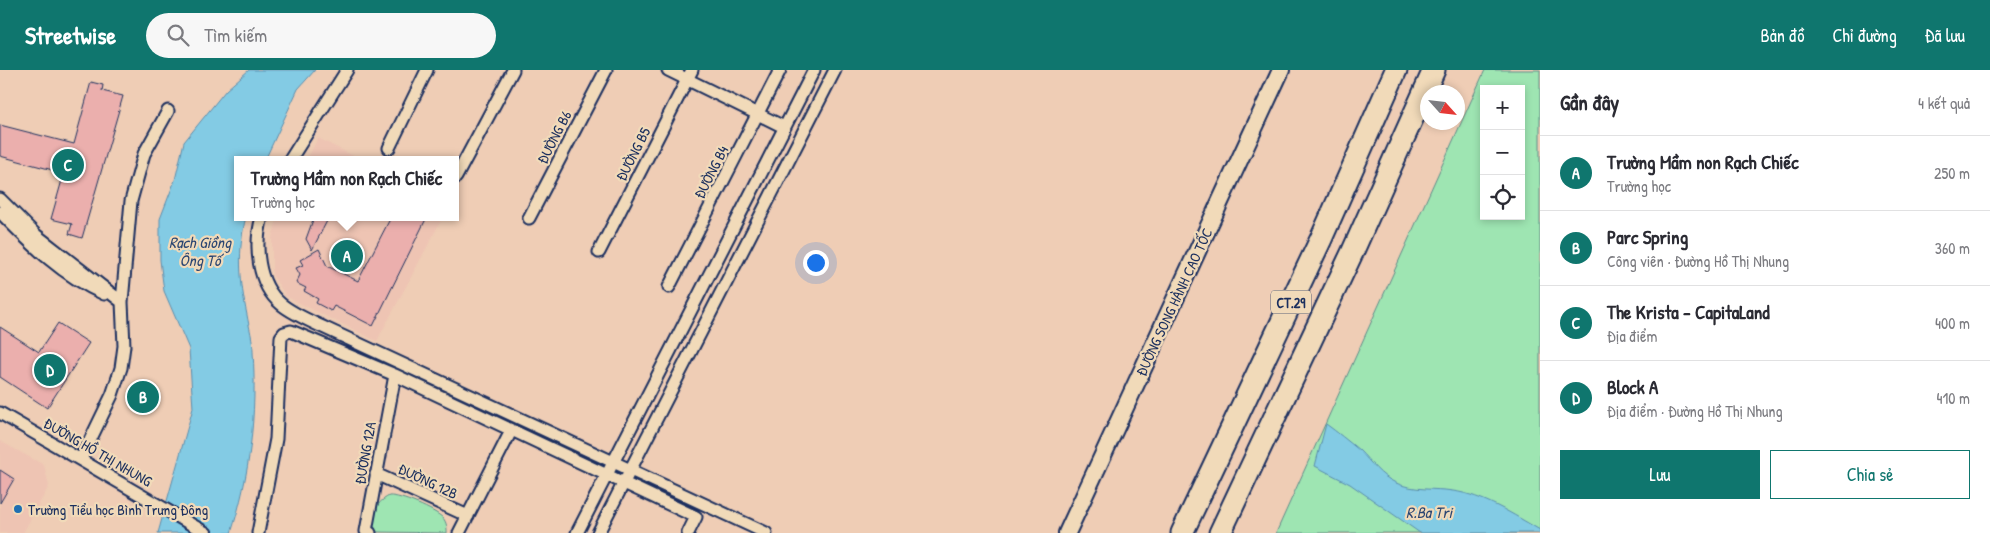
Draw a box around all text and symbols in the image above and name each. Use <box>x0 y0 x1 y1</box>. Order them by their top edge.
search box <box>146 13 496 58</box>
text: Streetwise <box>25 19 116 51</box>
icon: search <box>164 21 192 49</box>
text: Tìm kiếm <box>204 22 267 48</box>
text: Bản đồ <box>1761 23 1804 48</box>
text: Chỉ đường <box>1832 23 1897 48</box>
text: Đã lưu <box>1925 23 1965 48</box>
north arrow <box>1420 85 1465 130</box>
map controls <box>1480 85 1525 220</box>
button: + <box>1480 85 1525 130</box>
text: Gần đây <box>1560 88 1619 117</box>
text: 4 kết quả <box>1918 92 1970 114</box>
street label: ĐƯỜNG B6 <box>532 107 576 167</box>
street label: ĐƯỜNG B5 <box>611 123 656 184</box>
button: − <box>1480 130 1525 175</box>
street label: ĐƯỜNG B4 <box>689 142 733 202</box>
pin: C <box>52 146 84 184</box>
text: Trường Mầm non Rạch Chiếc <box>1607 149 1799 175</box>
popup <box>234 156 459 221</box>
text: A <box>1572 162 1580 184</box>
text: 250 m <box>1934 162 1970 184</box>
text: Trường Mầm non Rạch Chiếc <box>251 165 442 191</box>
button: locate <box>1480 175 1525 220</box>
text: Trường học <box>1607 175 1671 197</box>
text: Trường học <box>251 191 315 213</box>
text: Parc Spring <box>1607 224 1688 250</box>
street label: ĐƯỜNG SONG HÀNH CAO TỐC <box>1130 225 1218 379</box>
water label: Rạch Giồng Ông Tố <box>169 231 232 271</box>
pin: A <box>331 237 363 275</box>
text: B <box>1572 237 1580 259</box>
text: 360 m <box>1935 237 1970 259</box>
your location <box>803 250 829 276</box>
text: Công viên · Đường Hồ Thị Nhung <box>1607 250 1789 272</box>
road number: CT.29 <box>1271 290 1311 313</box>
text: The Krista - CapitaLand <box>1607 299 1770 325</box>
text: C <box>1572 312 1580 334</box>
text: 400 m <box>1935 312 1970 334</box>
text: Địa điểm <box>1607 325 1657 347</box>
pin: D <box>34 351 66 389</box>
text: Block A <box>1607 374 1658 400</box>
pin: B <box>127 378 159 416</box>
text: D <box>1572 387 1580 409</box>
text: 410 m <box>1936 387 1970 409</box>
text: Địa điểm · Đường Hồ Thị Nhung <box>1607 400 1783 422</box>
street label: ĐƯỜNG HỒ THỊ NHUNG <box>40 412 157 492</box>
street label: ĐƯỜNG 12A <box>349 419 381 486</box>
button: Lưu <box>1560 450 1760 499</box>
button: Chia sẻ <box>1770 450 1970 499</box>
street label: ĐƯỜNG 12B <box>395 458 461 504</box>
place label: Trường Tiểu học Bình Trưng Đông <box>28 499 208 520</box>
water label: R.Ba Tri <box>1406 501 1453 523</box>
marker: Trường Tiểu học Bình Trưng Đông <box>12 503 24 515</box>

